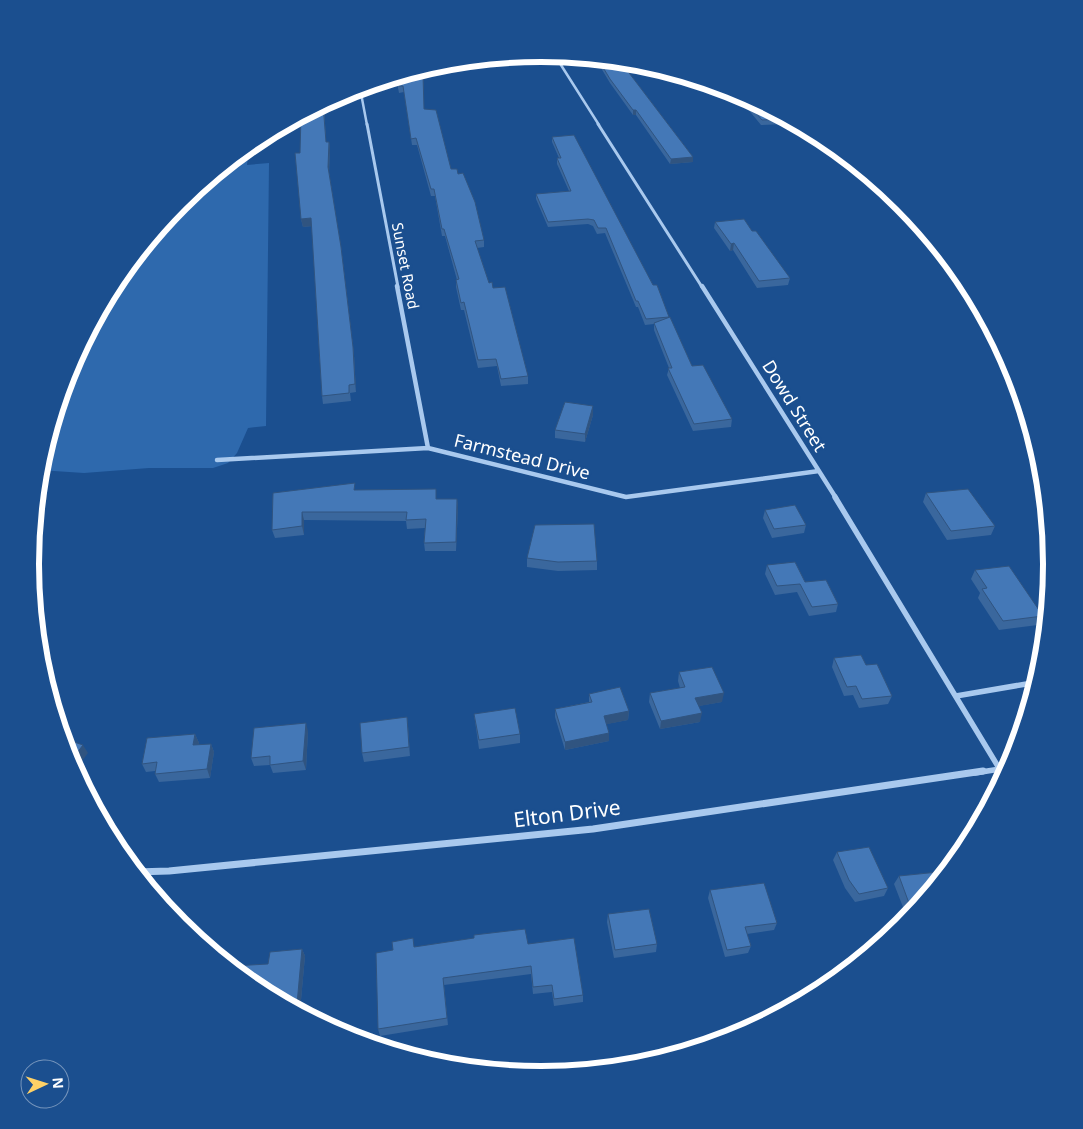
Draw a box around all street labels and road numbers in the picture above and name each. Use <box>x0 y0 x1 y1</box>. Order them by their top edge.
street label: Sunset Road <box>388 221 424 311</box>
street label: Dowd Street <box>757 355 833 456</box>
street label: Farmstead Drive <box>452 428 593 485</box>
street label: Elton Drive <box>512 793 622 833</box>

